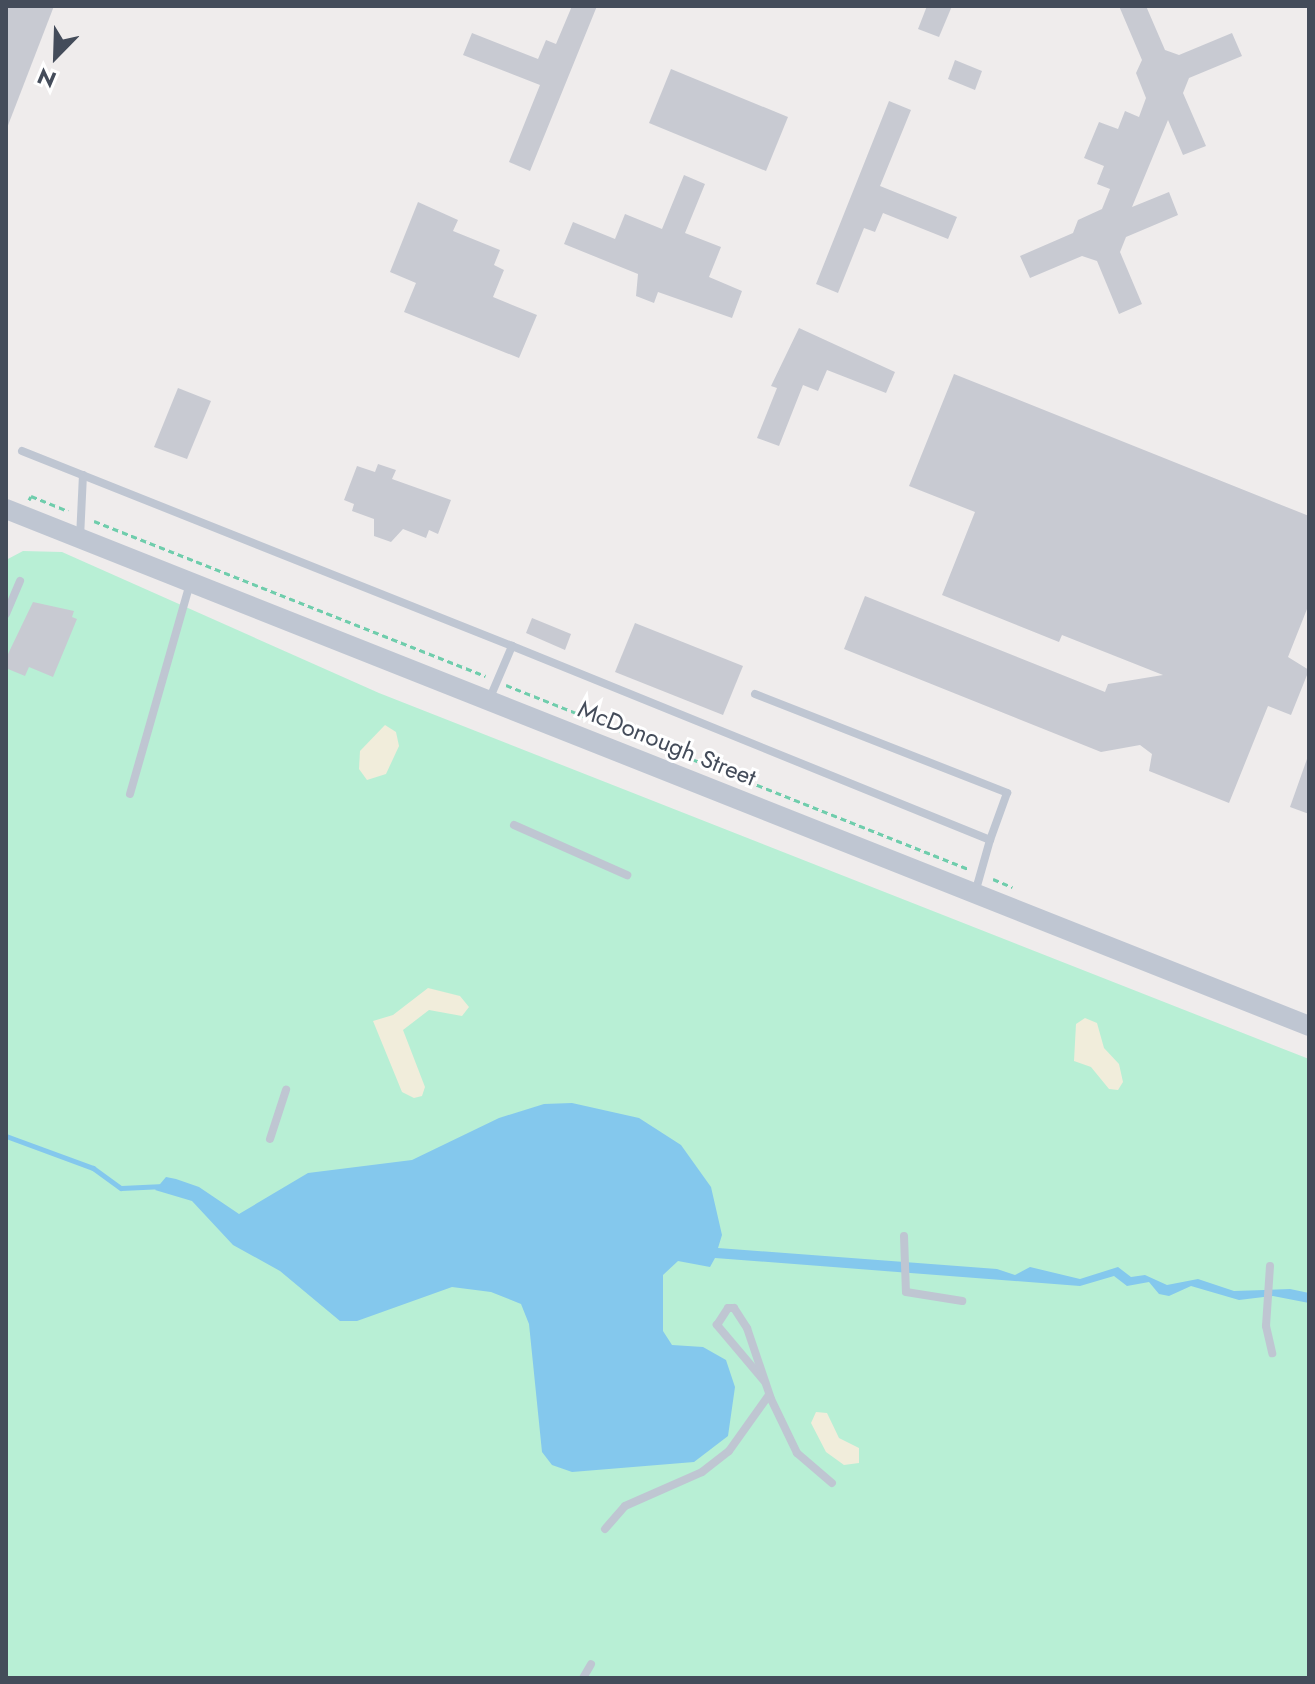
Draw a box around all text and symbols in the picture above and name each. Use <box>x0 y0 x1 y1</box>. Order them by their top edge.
north arrow <box>16 16 96 96</box>
text: N <box>32 60 61 96</box>
street label: McDonough Street <box>574 694 760 792</box>

